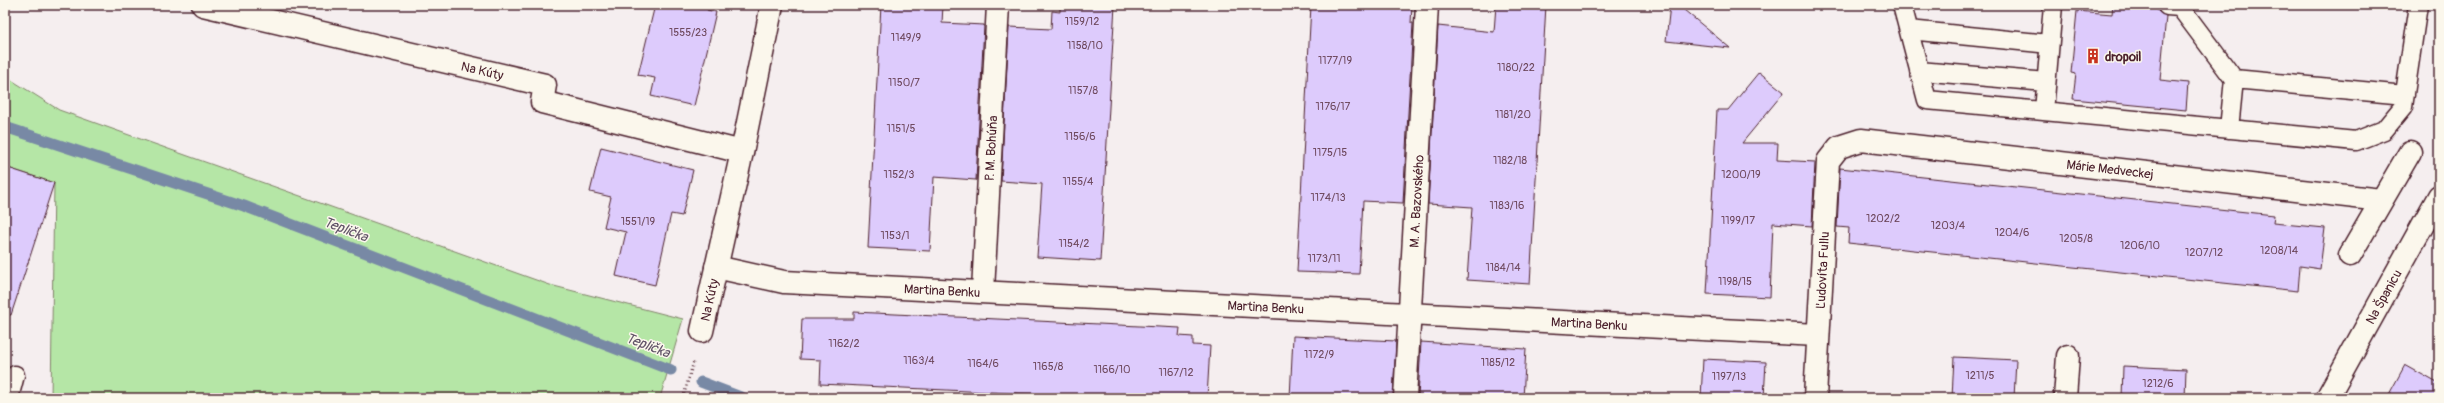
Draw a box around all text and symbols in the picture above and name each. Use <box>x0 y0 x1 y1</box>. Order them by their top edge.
house number: 1159/12 <box>1065 15 1099 28</box>
house number: 1555/23 <box>669 26 707 39</box>
house number: 1149/9 <box>891 31 921 44</box>
house number: 1158/10 <box>1067 39 1103 52</box>
building icon: dropoil <box>2084 47 2102 65</box>
place label: dropoil <box>2105 49 2141 65</box>
house number: 1177/19 <box>1318 54 1352 67</box>
street label: Na Kúty <box>459 59 505 84</box>
house number: 1180/22 <box>1497 61 1535 74</box>
house number: 1150/7 <box>888 76 920 89</box>
house number: 1157/8 <box>1068 84 1098 97</box>
house number: 1176/17 <box>1316 100 1351 113</box>
house number: 1181/20 <box>1495 108 1531 121</box>
street label: P. M. Bohúňa <box>982 115 1001 182</box>
house number: 1151/5 <box>887 122 915 135</box>
house number: 1156/6 <box>1064 130 1096 143</box>
house number: 1175/15 <box>1313 146 1347 159</box>
street label: M. A. Bazovského <box>1406 154 1428 248</box>
house number: 1182/18 <box>1493 154 1527 167</box>
street label: Márie Medveckej <box>2066 157 2154 183</box>
house number: 1152/3 <box>884 168 914 181</box>
house number: 1200/19 <box>1721 168 1761 181</box>
house number: 1155/4 <box>1063 175 1094 188</box>
house number: 1174/13 <box>1310 191 1346 204</box>
house number: 1183/16 <box>1490 199 1524 212</box>
house number: 1202/2 <box>1866 212 1900 225</box>
water label: Teplička <box>321 213 372 246</box>
house number: 1199/17 <box>1721 214 1755 227</box>
house number: 1551/19 <box>621 215 656 228</box>
house number: 1203/4 <box>1931 219 1966 232</box>
house number: 1204/6 <box>1995 226 2029 239</box>
house number: 1153/1 <box>881 229 909 242</box>
street label: Ľudovíta Fullu <box>1813 231 1833 310</box>
house number: 1205/8 <box>2059 232 2093 245</box>
house number: 1154/2 <box>1058 237 1090 250</box>
house number: 1206/10 <box>2120 239 2160 252</box>
house number: 1208/14 <box>2260 244 2299 257</box>
house number: 1207/12 <box>2185 246 2223 259</box>
house number: 1173/11 <box>1307 252 1341 265</box>
house number: 1184/14 <box>1485 261 1521 274</box>
street label: Na Španicu <box>2363 267 2406 327</box>
house number: 1198/15 <box>1718 275 1752 288</box>
street label: Na Kúty <box>697 277 723 323</box>
street label: Martina Benku <box>903 281 981 301</box>
street label: Martina Benku <box>1227 298 1304 318</box>
street label: Martina Benku <box>1551 314 1628 334</box>
water label: Teplička <box>623 329 674 362</box>
house number: 1162/2 <box>828 337 860 350</box>
house number: 1172/9 <box>1304 348 1334 361</box>
house number: 1163/4 <box>903 354 935 367</box>
house number: 1185/12 <box>1481 356 1515 369</box>
house number: 1164/6 <box>967 357 999 370</box>
house number: 1165/8 <box>1033 360 1064 373</box>
house number: 1166/10 <box>1093 363 1131 376</box>
house number: 1167/12 <box>1158 366 1194 379</box>
house number: 1211/5 <box>1966 369 1995 382</box>
house number: 1197/13 <box>1712 370 1746 383</box>
house number: 1212/6 <box>2142 377 2174 390</box>

